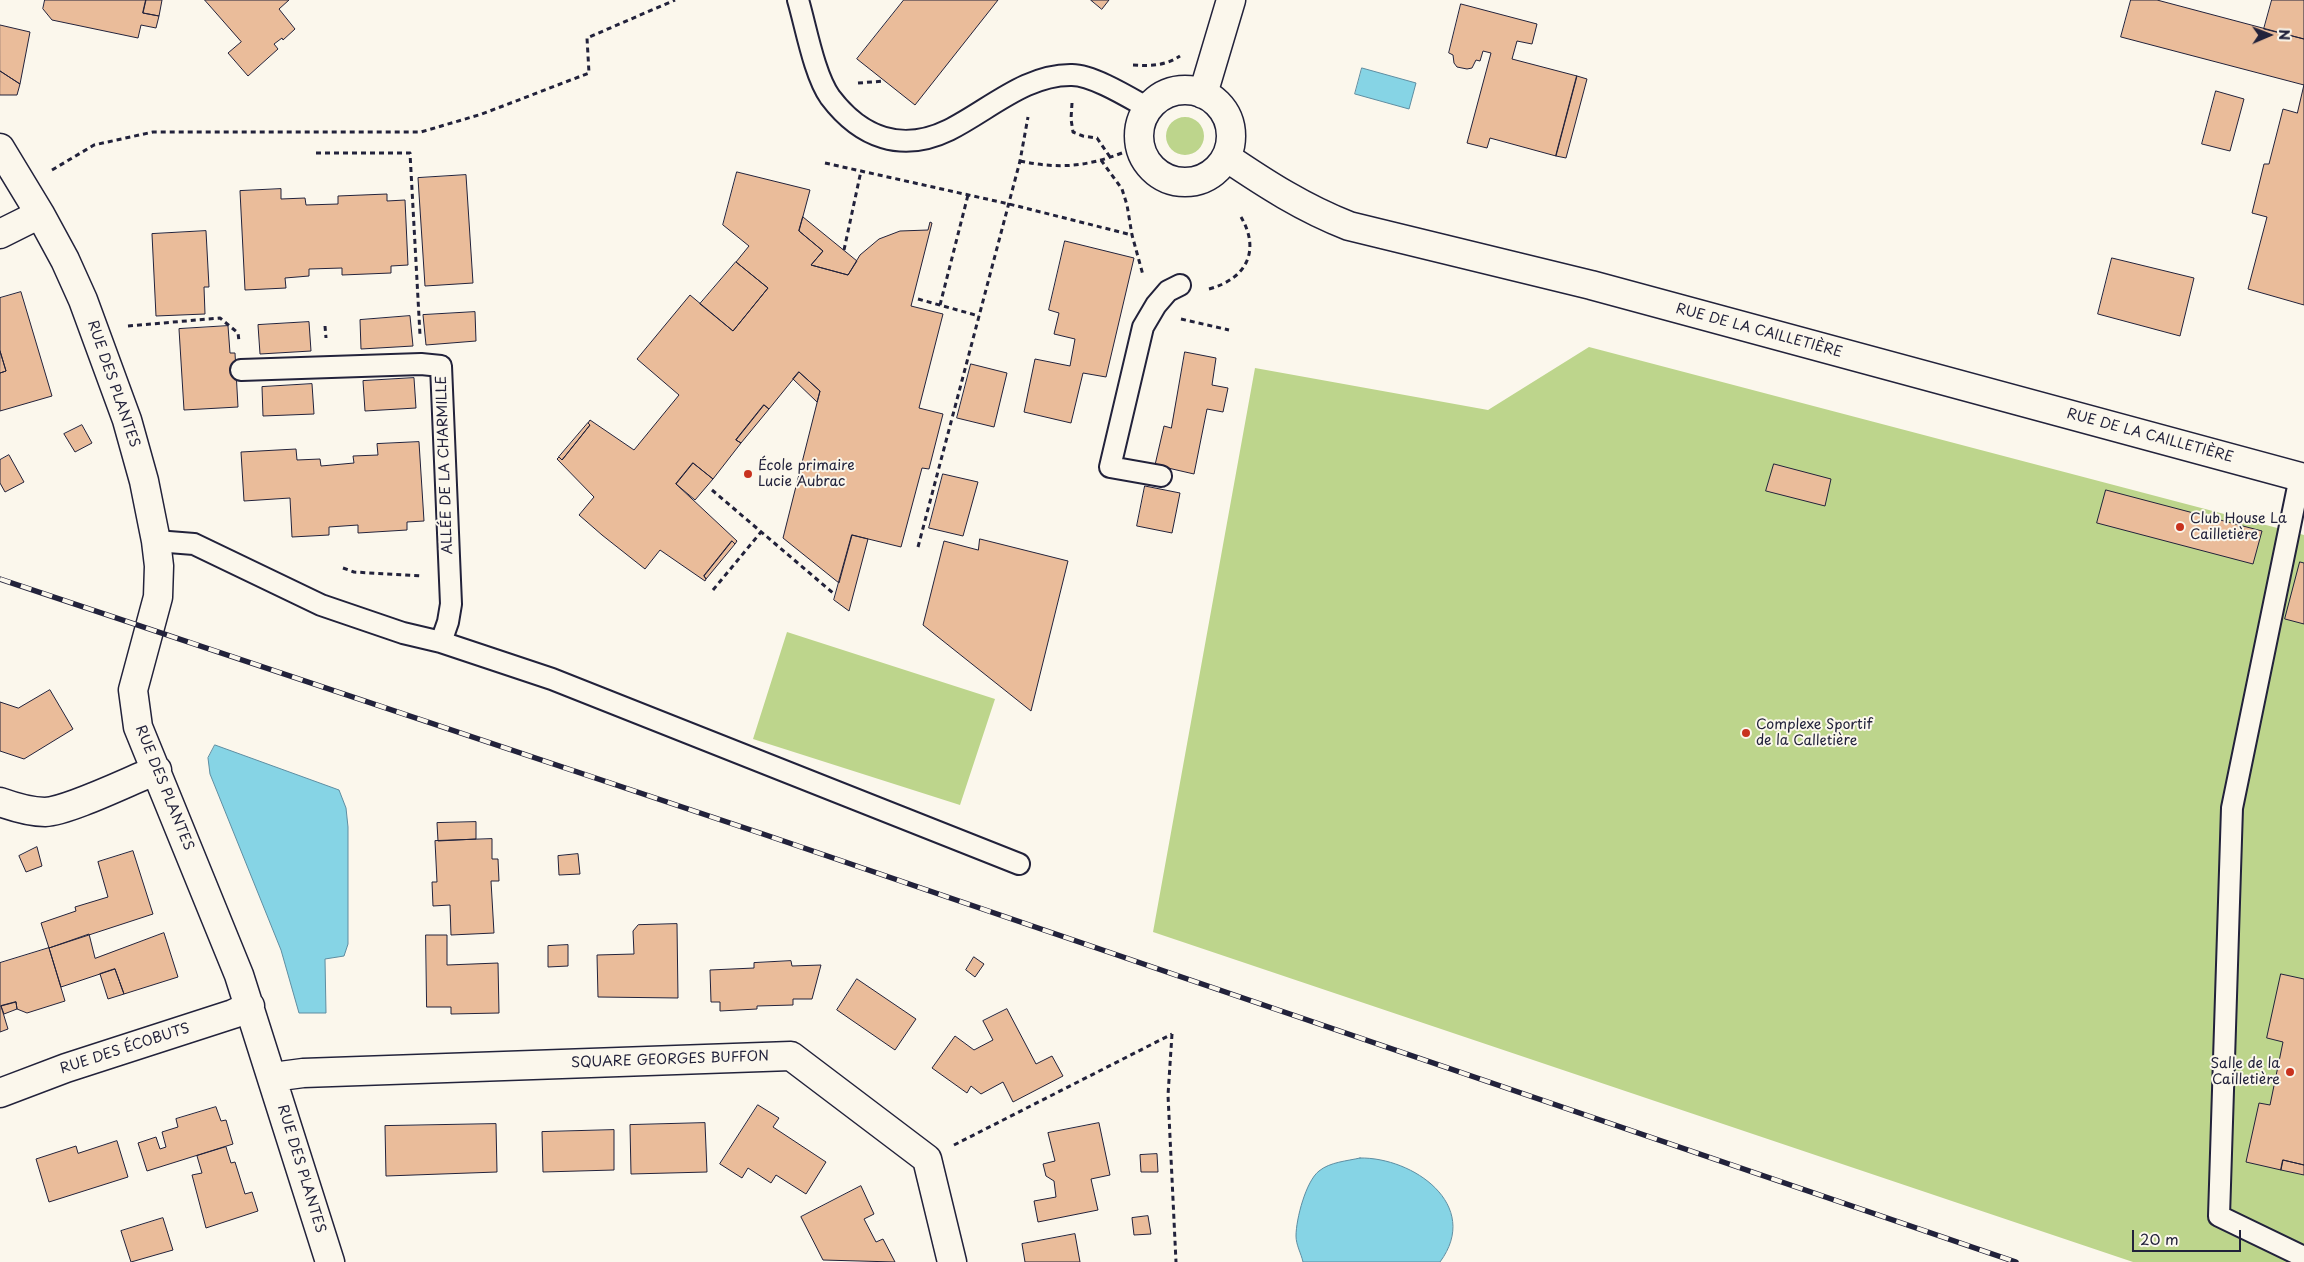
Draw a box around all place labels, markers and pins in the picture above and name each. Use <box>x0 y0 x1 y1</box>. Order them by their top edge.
place label: École primaire Lucie Aubrac <box>758 458 855 491</box>
marker: École primaire Lucie Aubrac <box>742 468 754 480</box>
place label: Club House La Cailletière <box>2190 511 2287 544</box>
marker: Club House La Cailletière <box>2174 521 2186 533</box>
place label: Complexe Sportif de la Calletière <box>1756 717 1872 750</box>
marker: Complexe Sportif de la Calletière <box>1740 727 1752 739</box>
place label: Salle de la Cailletière <box>2210 1056 2280 1088</box>
marker: Salle de la Cailletière <box>2284 1066 2296 1078</box>

